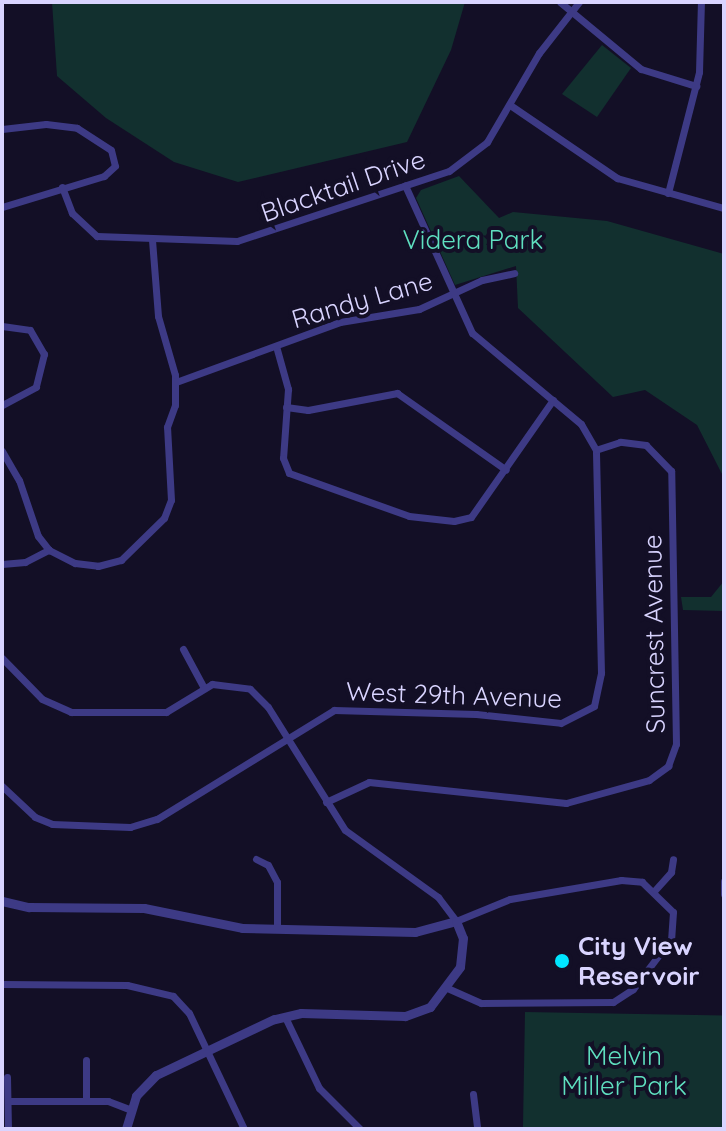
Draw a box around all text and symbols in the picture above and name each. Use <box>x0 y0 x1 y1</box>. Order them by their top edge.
street label: Blacktail Drive <box>257 143 429 229</box>
park label: Videra Park <box>403 224 543 256</box>
street label: Randy Lane <box>288 265 436 335</box>
street label: Suncrest Avenue <box>637 534 671 734</box>
street label: West 29th Avenue <box>346 676 562 714</box>
place label: City View Reservoir <box>578 930 700 992</box>
marker: City View Reservoir <box>553 952 571 970</box>
park label: Melvin Miller Park <box>561 1040 687 1102</box>

